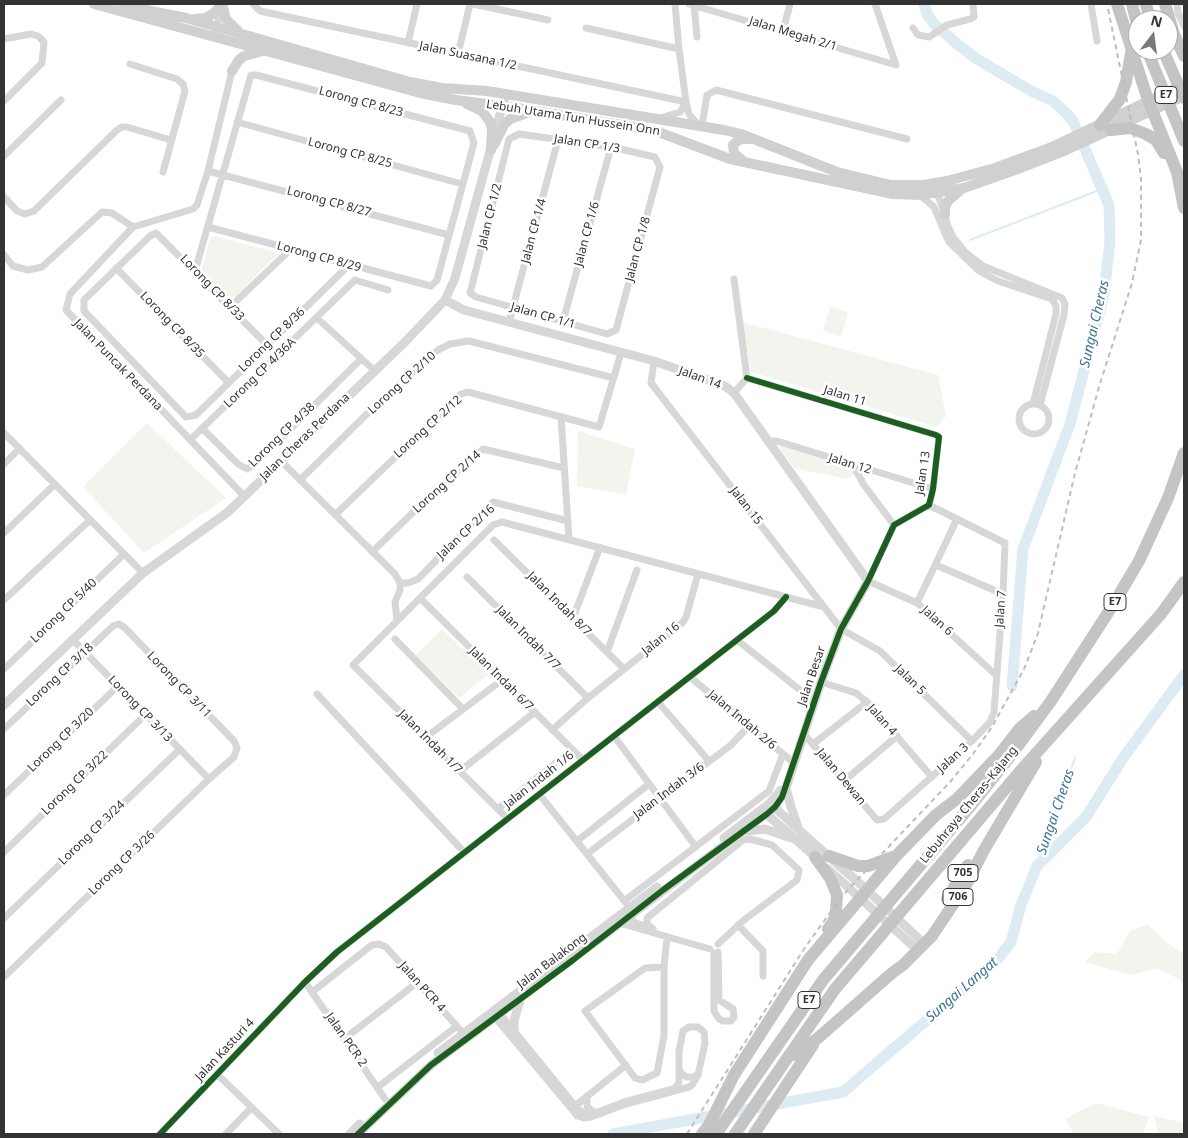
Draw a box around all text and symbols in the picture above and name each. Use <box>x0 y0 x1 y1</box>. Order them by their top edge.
north arrow <box>1128 10 1178 60</box>
text: N <box>1149 10 1165 32</box>
street label: Jalan Megah 2/1 <box>747 14 839 54</box>
street label: Jalan Suasana 1/2 <box>418 39 518 73</box>
street label: Lorong CP 8/23 <box>317 84 405 120</box>
road number: E7 <box>1155 86 1177 104</box>
street label: Lebuh Utama Tun Hussein Onn <box>485 97 661 139</box>
street label: Jalan CP 1/3 <box>553 132 621 156</box>
street label: Lorong CP 8/25 <box>306 135 394 171</box>
street label: Jalan CP 1/2 <box>475 182 505 250</box>
street label: Lorong CP 8/27 <box>285 184 373 220</box>
street label: Jalan CP 1/4 <box>518 197 550 265</box>
street label: Jalan CP 1/6 <box>571 200 603 268</box>
street label: Jalan CP 1/8 <box>622 215 654 283</box>
street label: Lorong CP 8/29 <box>275 239 363 275</box>
street label: Lorong CP 8/33 <box>177 252 247 324</box>
water label: Sungai Cheras <box>1077 279 1113 369</box>
street label: Lorong CP 8/35 <box>137 289 207 361</box>
street label: Jalan CP 1/1 <box>509 300 577 332</box>
street label: Lorong CP 8/36 <box>236 305 308 375</box>
street label: Jalan Puncak Perdana <box>71 316 165 414</box>
street label: Lorong CP 4/36A <box>221 335 299 411</box>
street label: Lorong CP 2/10 <box>365 349 439 417</box>
street label: Jalan 14 <box>677 364 723 392</box>
street label: Jalan 11 <box>822 383 868 409</box>
street label: Jalan Cheras Perdana <box>257 390 353 484</box>
street label: Lorong CP 2/12 <box>391 393 465 461</box>
street label: Lorong CP 4/38 <box>246 400 318 470</box>
street label: Lorong CP 2/14 <box>410 448 484 516</box>
street label: Jalan 13 <box>912 450 934 496</box>
street label: Jalan 12 <box>827 451 873 477</box>
street label: Jalan 15 <box>727 484 765 528</box>
street label: Jalan CP 2/16 <box>434 502 498 562</box>
street label: Jalan Indah 8/7 <box>524 569 594 639</box>
street label: Lorong CP 5/40 <box>28 576 100 646</box>
street label: Jalan 7 <box>993 590 1009 628</box>
road number: E7 <box>1104 594 1126 610</box>
street label: Jalan Indah 7/7 <box>493 603 563 673</box>
street label: Jalan 6 <box>918 603 956 639</box>
street label: Jalan 16 <box>639 620 683 658</box>
street label: Lorong CP 3/18 <box>23 640 97 710</box>
street label: Jalan Indah 6/7 <box>466 644 536 714</box>
street label: Jalan Besar <box>795 644 829 708</box>
street label: Lorong CP 3/11 <box>144 649 214 721</box>
street label: Jalan 5 <box>892 662 928 698</box>
street label: Lorong CP 3/13 <box>105 673 175 745</box>
street label: Jalan Indah 2/6 <box>705 687 779 753</box>
street label: Jalan 4 <box>864 701 900 739</box>
street label: Lorong CP 3/20 <box>25 705 97 775</box>
street label: Jalan Indah 1/7 <box>395 707 465 777</box>
street label: Jalan 3 <box>934 740 972 776</box>
street label: Lebuhraya Cheras–Kajang <box>917 744 1021 866</box>
street label: Jalan Dewan <box>813 746 869 808</box>
street label: Lorong CP 3/22 <box>39 748 111 818</box>
street label: Jalan Indah 1/6 <box>501 748 577 812</box>
street label: Jalan Indah 3/6 <box>631 760 707 822</box>
water label: Sungai Cheras <box>1034 767 1078 857</box>
street label: Lorong CP 3/24 <box>56 798 128 868</box>
street label: Lorong CP 3/26 <box>86 828 158 898</box>
road number: 705 <box>948 864 978 881</box>
road number: 706 <box>943 889 973 906</box>
street label: Jalan Balakong <box>514 930 590 992</box>
water label: Sungai Langat <box>923 954 1001 1026</box>
street label: Jalan PCR 4 <box>396 959 448 1015</box>
road number: E7 <box>798 992 820 1008</box>
street label: Jalan PCR 2 <box>322 1010 370 1070</box>
street label: Jalan Kasturi 4 <box>192 1016 258 1084</box>

